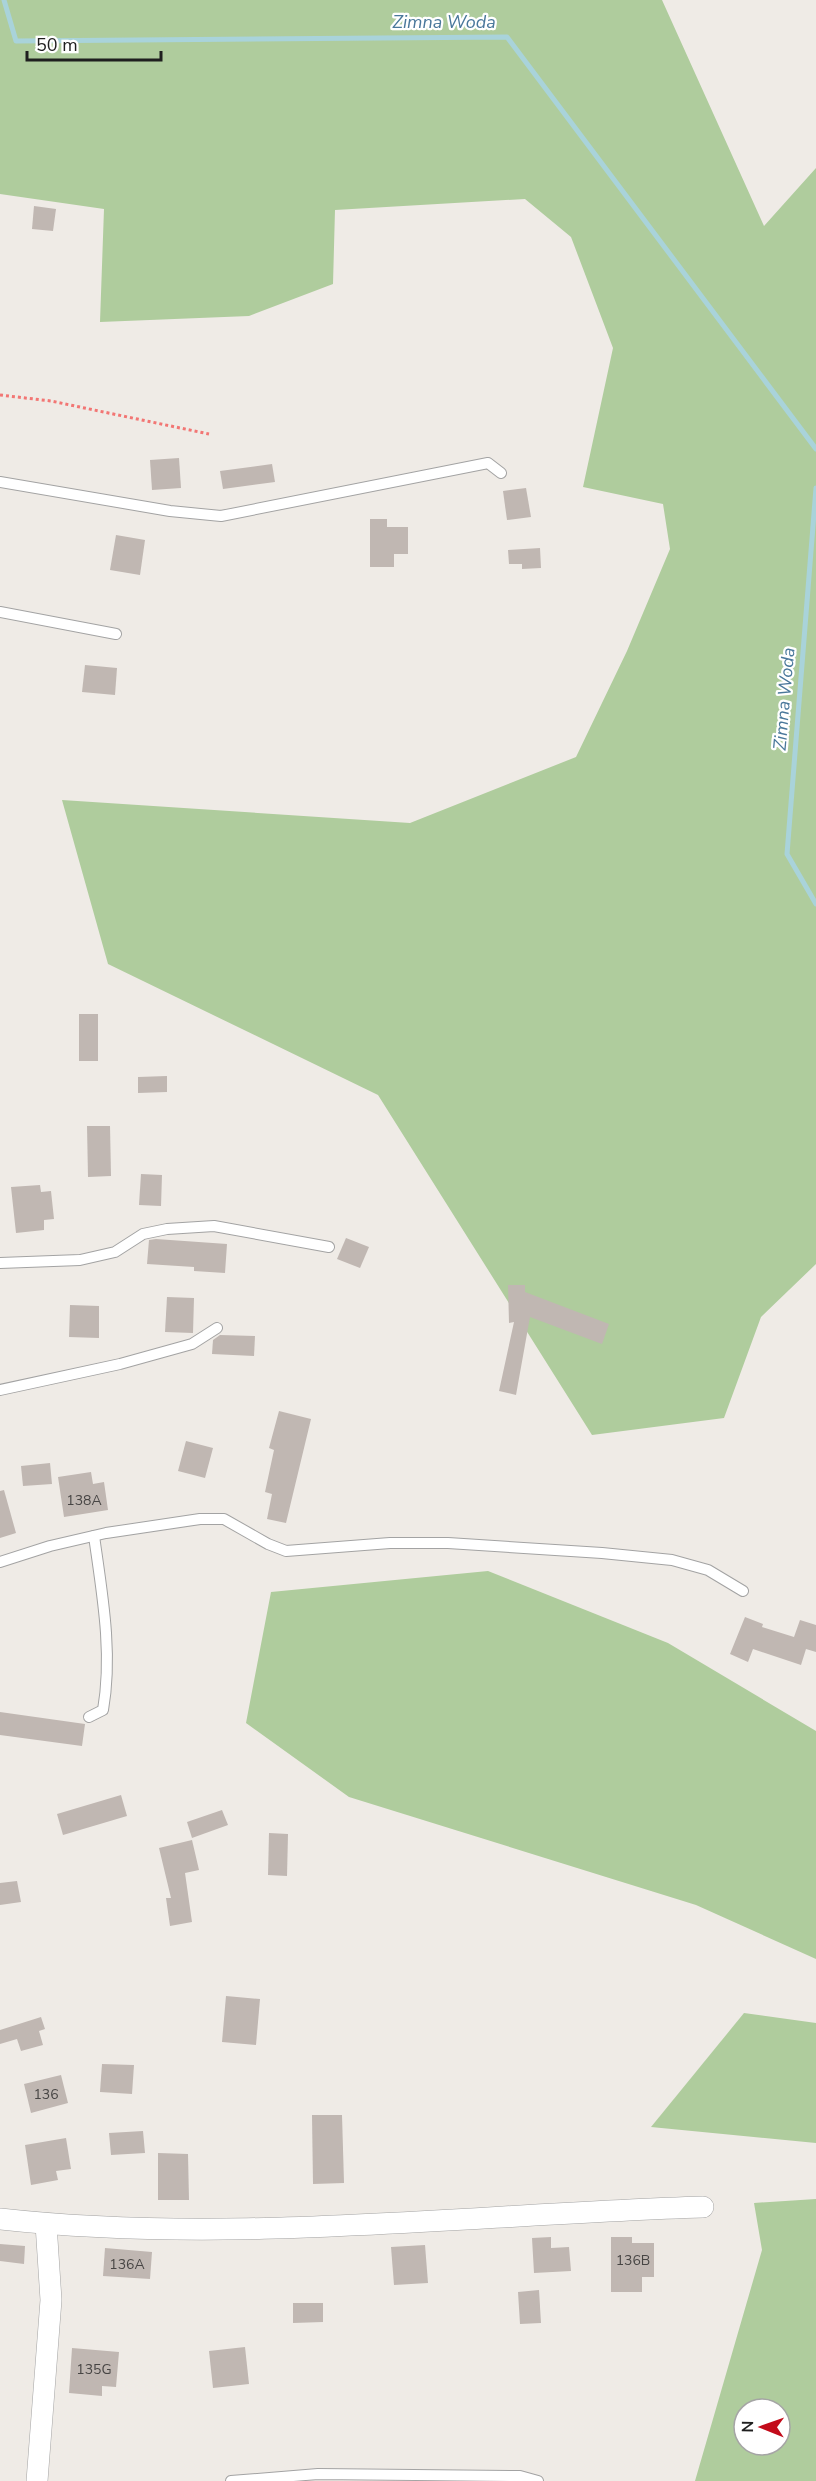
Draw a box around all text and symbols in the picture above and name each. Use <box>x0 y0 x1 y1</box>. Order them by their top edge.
water label: Zimna Woda <box>392 10 496 34</box>
scale bar <box>27 24 160 62</box>
text: 50 m <box>36 33 78 57</box>
water label: Zimna Woda <box>768 646 800 752</box>
house number: 138A <box>66 1491 102 1510</box>
house number: 136 <box>33 2085 59 2104</box>
house number: 136B <box>616 2251 650 2270</box>
house number: 136A <box>109 2255 145 2274</box>
house number: 135G <box>76 2360 112 2379</box>
north arrow <box>732 2397 792 2457</box>
text: N <box>737 2421 759 2433</box>

